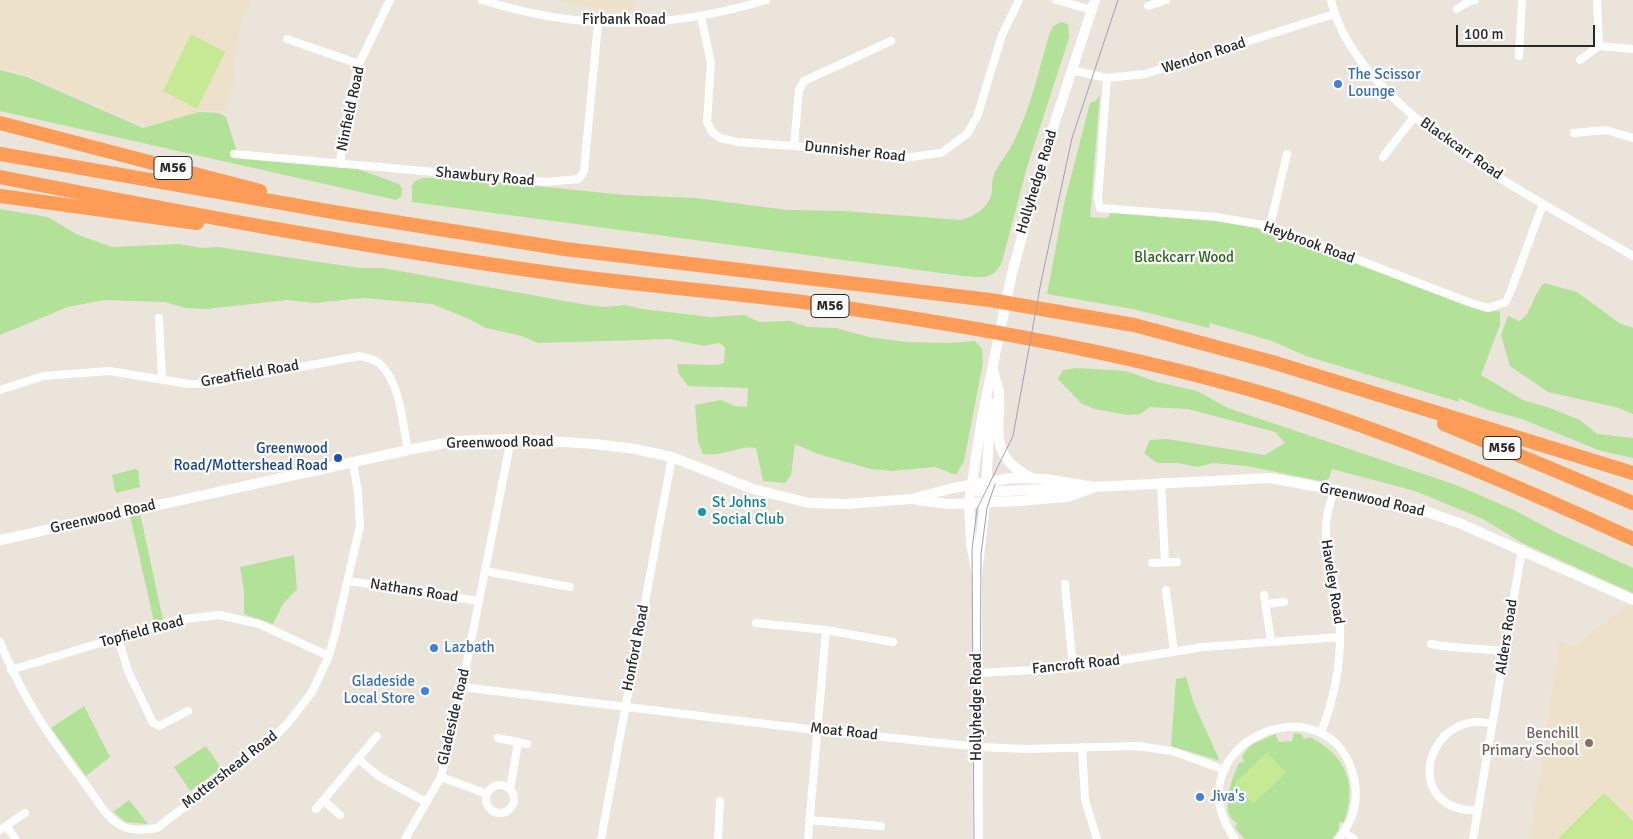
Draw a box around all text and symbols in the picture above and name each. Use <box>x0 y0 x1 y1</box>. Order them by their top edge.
street label: Firbank Road <box>582 11 666 29</box>
scale bar <box>1458 15 1597 47</box>
text: 100 m <box>1464 25 1504 43</box>
street label: Wendon Road <box>1160 34 1248 78</box>
street label: Ninfield Road <box>333 65 369 153</box>
place label: The Scissor Lounge <box>1348 66 1420 101</box>
marker: The Scissor Lounge <box>1332 78 1344 90</box>
street label: Blackcarr Road <box>1416 114 1506 184</box>
street label: Hollyhedge Road <box>1013 128 1061 236</box>
street label: Dunnisher Road <box>804 138 906 166</box>
road number: M56 <box>154 156 192 180</box>
street label: Shawbury Road <box>435 164 535 190</box>
street label: Heybrook Road <box>1261 218 1357 268</box>
park label: Blackcarr Wood <box>1134 249 1234 267</box>
road number: M56 <box>811 294 849 318</box>
street label: Greatfield Road <box>200 357 300 391</box>
street label: Greenwood Road <box>446 433 554 453</box>
road number: M56 <box>1483 436 1521 459</box>
place label: Greenwood Road/Mottershead Road <box>174 440 328 475</box>
marker: Greenwood Road/Mottershead Road <box>332 452 344 464</box>
street label: Greenwood Road <box>1318 479 1426 521</box>
place label: St Johns Social Club <box>712 494 784 529</box>
street label: Greenwood Road <box>49 496 157 538</box>
marker: St Johns Social Club <box>696 506 708 518</box>
street label: Haveley Road <box>1316 538 1348 626</box>
street label: Nathans Road <box>369 575 459 607</box>
street label: Alders Road <box>1492 598 1522 676</box>
street label: Honford Road <box>619 603 653 693</box>
street label: Topfield Road <box>98 612 186 652</box>
place label: Lazbath <box>444 639 495 657</box>
marker: Lazbath <box>428 642 440 654</box>
street label: Fancroft Road <box>1031 651 1121 679</box>
street label: Hollyhedge Road <box>968 653 986 761</box>
street label: Gladeside Road <box>434 667 474 767</box>
place label: Gladeside Local Store <box>343 673 415 708</box>
marker: Gladeside Local Store <box>419 685 431 697</box>
street label: Moat Road <box>809 719 879 745</box>
place label: Benchill Primary School <box>1482 725 1579 760</box>
street label: Mottershead Road <box>179 727 281 813</box>
marker: Benchill Primary School <box>1583 737 1595 749</box>
place label: Jiva's <box>1210 788 1245 806</box>
marker: Jiva's <box>1194 791 1206 803</box>

